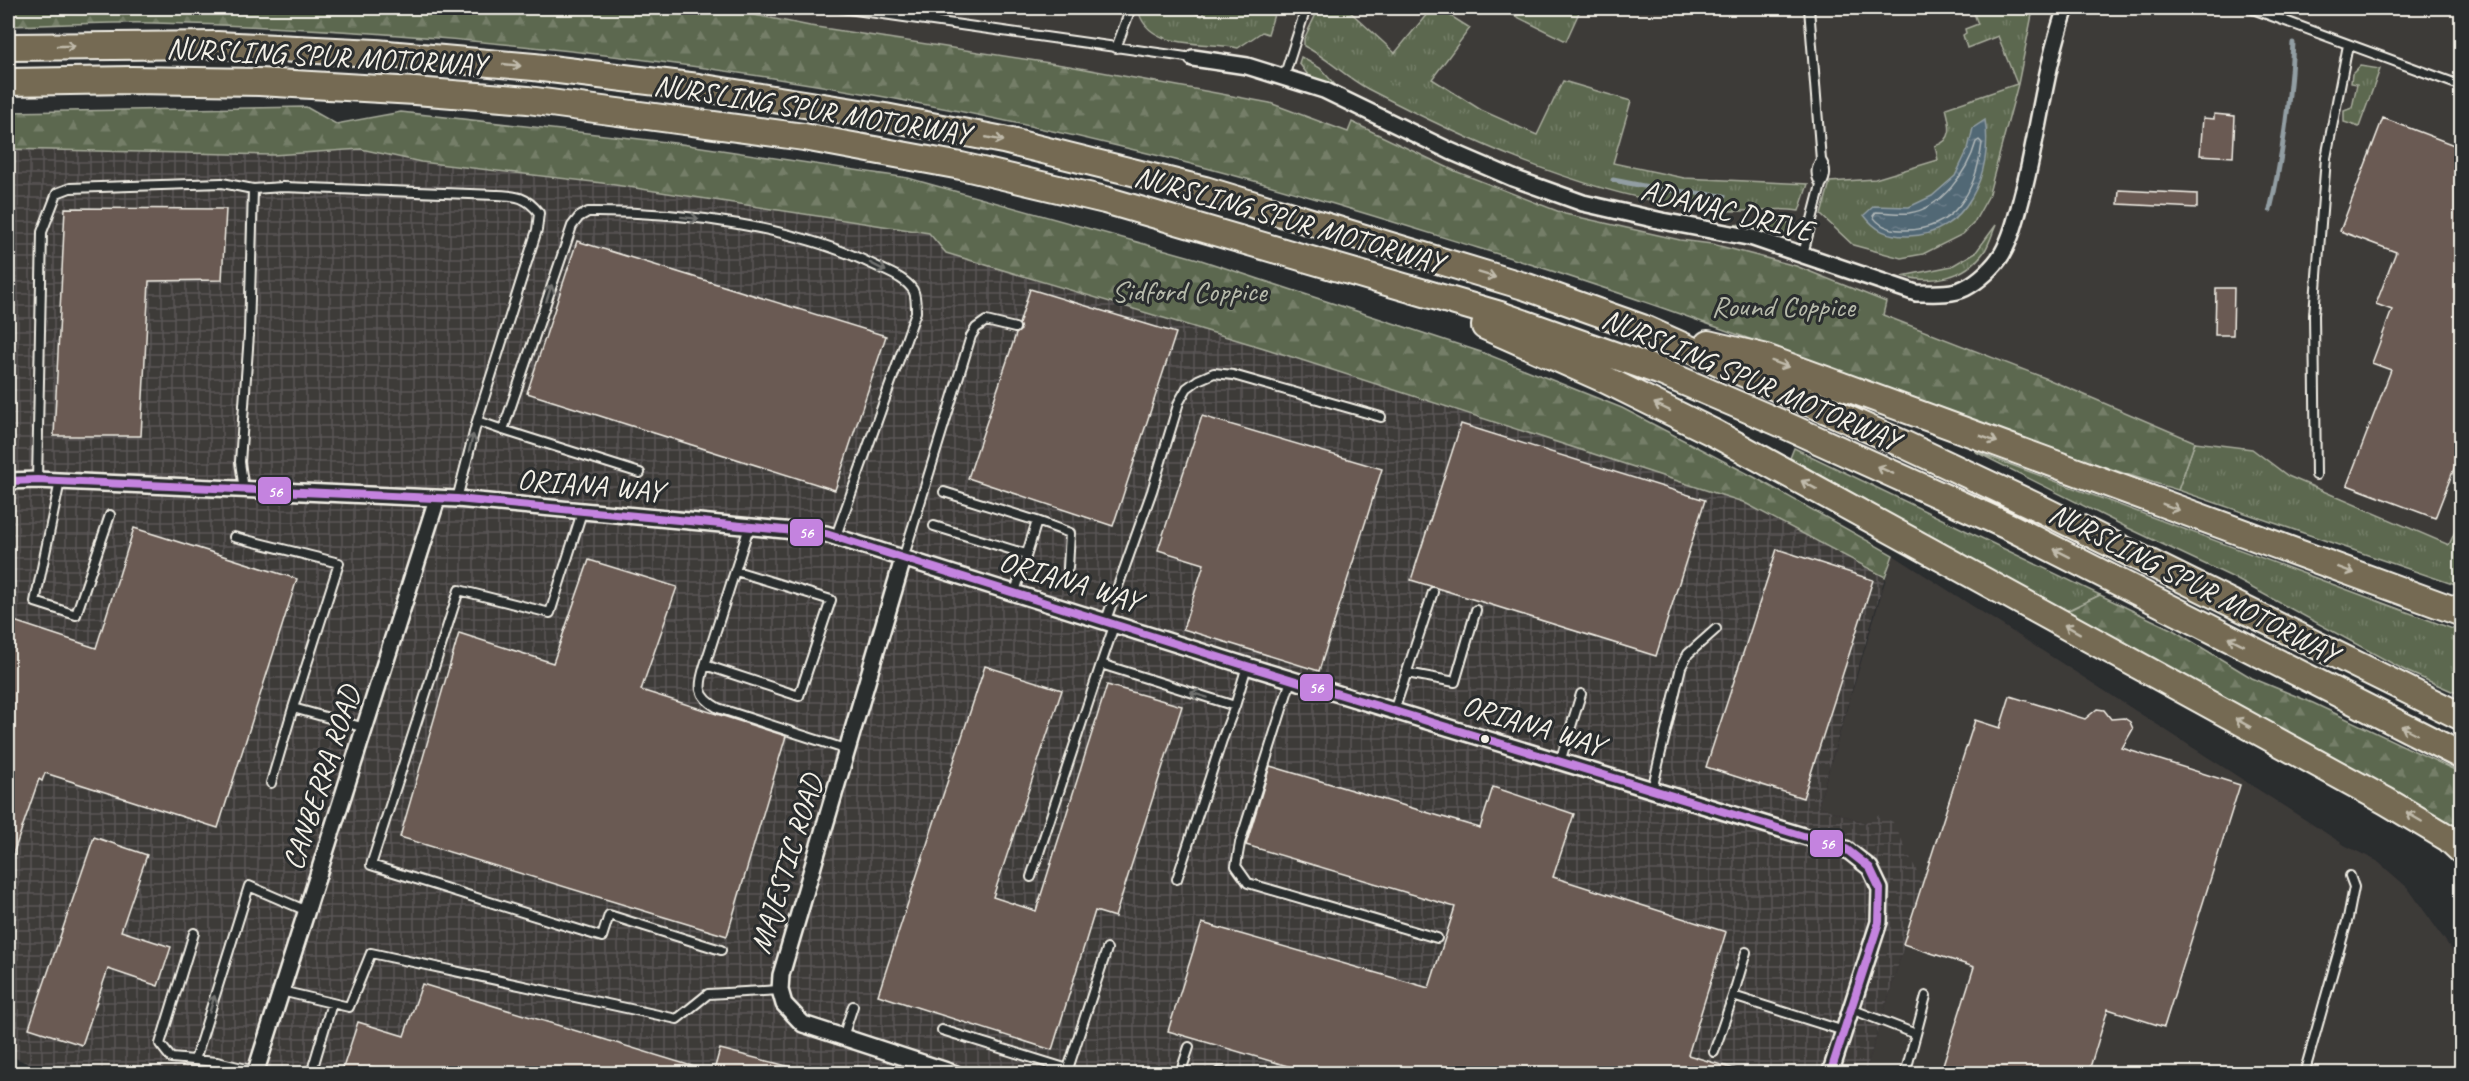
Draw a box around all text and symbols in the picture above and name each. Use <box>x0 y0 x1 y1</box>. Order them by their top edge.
street label: NURSLING SPUR MOTORWAY <box>165 29 491 84</box>
one-way arrow <box>55 40 75 52</box>
one-way arrow <box>502 60 522 71</box>
street label: NURSLING SPUR MOTORWAY <box>651 65 978 154</box>
one-way arrow <box>985 134 1005 145</box>
street label: NURSLING SPUR MOTORWAY <box>1130 157 1453 283</box>
street label: ADANAC DRIVE <box>1637 170 1820 250</box>
one-way arrow <box>680 213 700 224</box>
one-way arrow <box>868 262 886 273</box>
one-way arrow <box>1477 270 1496 281</box>
park label: Sidford Coppice <box>1111 272 1269 310</box>
one-way arrow <box>544 284 555 303</box>
park label: Round Coppice <box>1711 287 1857 325</box>
street label: NURSLING SPUR MOTORWAY <box>1597 299 1910 461</box>
one-way arrow <box>1770 359 1789 370</box>
one-way arrow <box>1653 401 1671 412</box>
one-way arrow <box>466 433 477 452</box>
one-way arrow <box>1979 434 1998 445</box>
street label: ORIANA WAY <box>516 460 670 511</box>
one-way arrow <box>1877 464 1895 475</box>
line badge: 56 <box>257 476 292 505</box>
one-way arrow <box>1801 479 1818 491</box>
text: 56 <box>268 482 284 502</box>
street label: NURSLING SPUR MOTORWAY <box>2043 494 2349 675</box>
one-way arrow <box>2162 503 2180 514</box>
line badge: 56 <box>789 518 824 547</box>
text: 56 <box>799 523 815 543</box>
street label: ORIANA WAY <box>995 542 1151 622</box>
one-way arrow <box>2053 547 2071 558</box>
one-way arrow <box>2336 565 2355 576</box>
one-way arrow <box>2064 623 2081 635</box>
one-way arrow <box>2227 635 2245 647</box>
line badge: 56 <box>1299 673 1334 702</box>
text: 56 <box>1309 678 1325 698</box>
street label: CANBERRA ROAD <box>273 679 369 875</box>
street label: ORIANA WAY <box>1458 686 1614 766</box>
one-way arrow <box>1190 689 1209 700</box>
one-way arrow <box>2235 717 2252 729</box>
one-way arrow <box>2401 723 2419 735</box>
unlabelled marker <box>1479 733 1491 745</box>
street label: MAJESTIC ROAD <box>741 768 832 958</box>
one-way arrow <box>2406 811 2423 823</box>
line badge: 56 <box>1809 829 1844 858</box>
text: 56 <box>1820 834 1836 854</box>
one-way arrow <box>207 995 218 1014</box>

